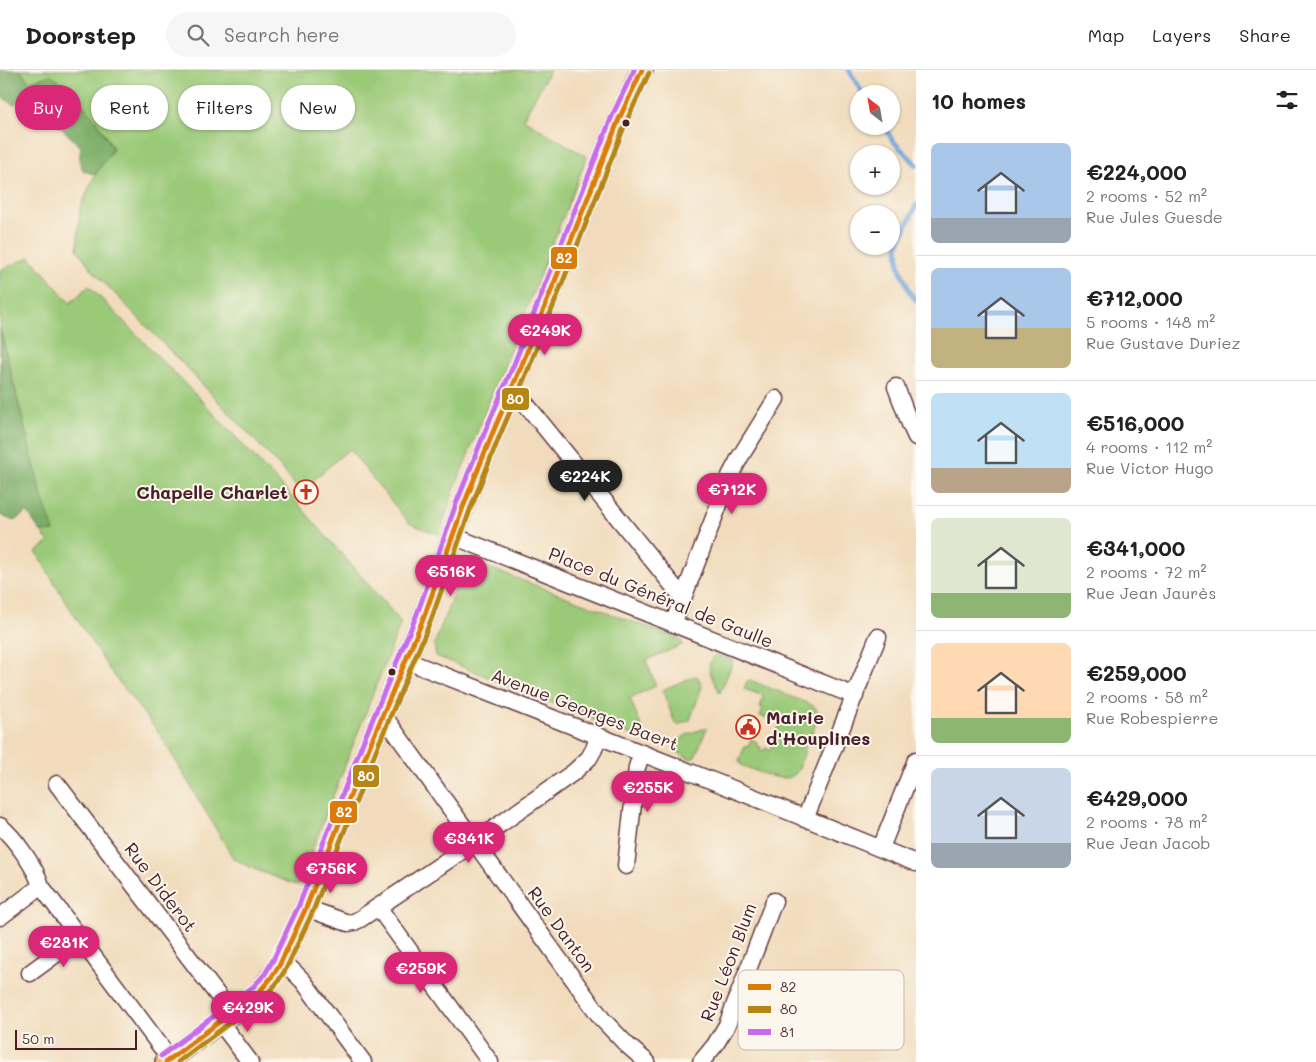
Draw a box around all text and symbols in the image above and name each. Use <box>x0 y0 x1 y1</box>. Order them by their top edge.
search box <box>166 12 516 57</box>
text: Doorstep <box>25 19 136 50</box>
icon: search <box>184 21 212 49</box>
text: Search here <box>224 22 340 47</box>
text: Map <box>1088 23 1124 47</box>
text: Layers <box>1152 23 1211 47</box>
text: Share <box>1239 23 1291 47</box>
chip: Buy <box>15 85 81 130</box>
chip: Rent <box>91 85 168 130</box>
chip: Filters <box>178 85 271 130</box>
chip: New <box>281 85 355 130</box>
north arrow <box>850 85 900 135</box>
map controls <box>850 85 900 255</box>
icon: filters <box>1273 86 1301 114</box>
text: 10 homes <box>931 87 1026 114</box>
unlabelled marker <box>621 118 631 128</box>
button: + <box>850 145 900 195</box>
text: €224,000 <box>1086 158 1187 185</box>
icon: home <box>971 163 1031 223</box>
text: 2 rooms · 52 m² <box>1086 185 1207 206</box>
button: − <box>850 205 900 255</box>
text: Rue Jules Guesde <box>1086 206 1223 227</box>
line badge: 82 <box>550 246 578 270</box>
text: 82 <box>556 248 572 267</box>
text: €712,000 <box>1086 284 1183 311</box>
icon: home <box>971 288 1031 348</box>
text: 5 rooms · 148 m² <box>1086 311 1215 332</box>
pin: €249K <box>510 314 580 356</box>
text: €249K <box>519 319 571 340</box>
text: Rue Gustave Duriez <box>1086 332 1240 353</box>
line badge: 80 <box>501 387 530 411</box>
text: 80 <box>506 389 524 408</box>
text: €516,000 <box>1086 409 1184 436</box>
icon: home <box>971 413 1031 473</box>
text: 4 rooms · 112 m² <box>1086 436 1212 457</box>
text: Rue Victor Hugo <box>1086 457 1213 478</box>
pin: €224K <box>550 460 620 502</box>
text: €224K <box>559 465 611 486</box>
pin: €712K <box>697 472 767 515</box>
text: €712K <box>708 478 756 499</box>
church icon: Chapelle Charlet <box>293 479 319 505</box>
place label: Chapelle Charlet <box>136 480 288 504</box>
text: €341,000 <box>1086 534 1185 561</box>
icon: home <box>971 538 1031 598</box>
street label: Place du Général de Gaulle <box>545 541 777 653</box>
pin: €516K <box>416 554 486 597</box>
text: €516K <box>426 560 476 581</box>
text: 2 rooms · 72 m² <box>1086 561 1207 582</box>
text: Rue Jean Jaurès <box>1086 582 1216 603</box>
text: €259,000 <box>1086 659 1187 686</box>
street label: Avenue Georges Baert <box>488 662 682 756</box>
icon: home <box>971 663 1031 723</box>
unlabelled marker <box>387 667 397 677</box>
text: 2 rooms · 58 m² <box>1086 686 1208 707</box>
place label: Mairie d'Houplines <box>766 705 870 750</box>
text: Rue Robespierre <box>1086 707 1218 728</box>
public building icon: Mairie d'Houplines <box>735 714 761 740</box>
line badge: 80 <box>352 764 380 788</box>
text: 80 <box>357 766 375 785</box>
pin: €255K <box>613 770 683 813</box>
text: €255K <box>622 776 674 797</box>
text: €429,000 <box>1086 784 1188 811</box>
icon: home <box>971 788 1031 848</box>
line badge: 82 <box>329 800 358 824</box>
text: 82 <box>336 802 352 821</box>
text: 2 rooms · 78 m² <box>1086 811 1207 832</box>
pin: €341K <box>434 822 504 864</box>
text: €341K <box>444 827 494 848</box>
text: Rue Jean Jacob <box>1086 832 1211 853</box>
street label: Rue Diderot <box>119 837 203 937</box>
pin: €756K <box>296 852 366 894</box>
text: €756K <box>305 857 357 878</box>
street label: Rue Danton <box>523 881 601 977</box>
street label: Rue Léon Blum <box>694 899 762 1025</box>
pin: €281K <box>29 926 99 968</box>
text: €281K <box>39 931 89 952</box>
pin: €259K <box>386 952 456 994</box>
text: €259K <box>395 957 447 978</box>
legend <box>738 970 904 1050</box>
text: 82 <box>780 977 796 996</box>
pin: €429K <box>213 990 283 1033</box>
text: €429K <box>222 996 274 1017</box>
text: 80 <box>780 999 797 1018</box>
text: 81 <box>780 1022 795 1041</box>
scale bar <box>15 1027 138 1050</box>
text: 50 m <box>22 1029 54 1048</box>

